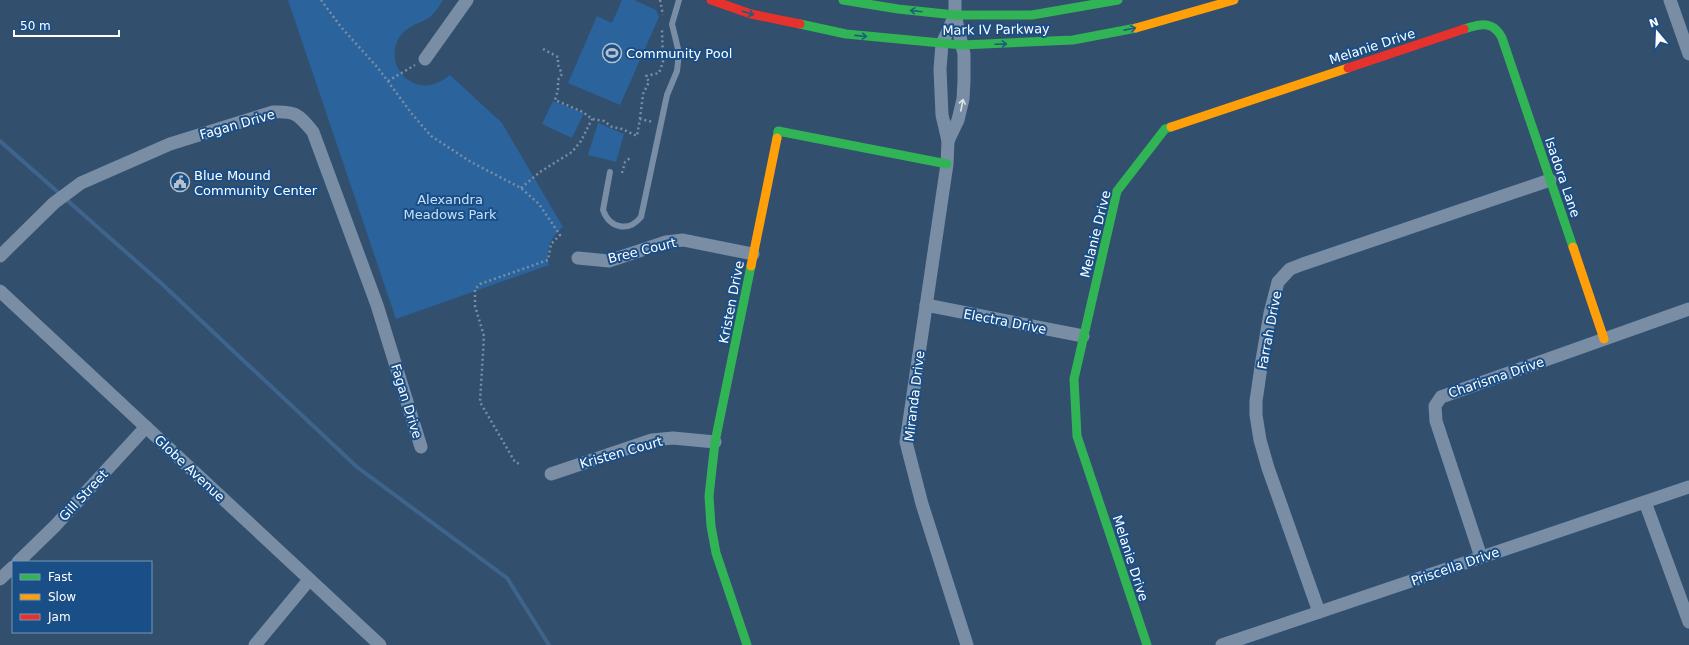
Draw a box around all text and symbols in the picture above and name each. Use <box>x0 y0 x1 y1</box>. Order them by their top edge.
one-way arrow <box>910 7 923 15</box>
one-way arrow <box>741 10 754 17</box>
scale bar <box>14 12 119 38</box>
north arrow <box>1637 12 1677 52</box>
text: N <box>1647 15 1660 31</box>
text: 50 m <box>20 19 51 33</box>
street label: Mark IV Parkway <box>942 21 1050 38</box>
one-way arrow <box>1123 25 1136 33</box>
street label: Melanie Drive <box>1327 26 1417 67</box>
one-way arrow <box>855 32 868 39</box>
one-way arrow <box>994 40 1007 48</box>
sports icon: Community Pool <box>601 42 623 64</box>
place label: Community Pool <box>626 46 732 61</box>
one-way arrow <box>958 98 966 111</box>
street label: Fagan Drive <box>198 107 276 142</box>
street label: Isadora Lane <box>1542 135 1583 219</box>
place label: Blue Mound Community Center <box>194 168 318 198</box>
public building icon: Blue Mound Community Center <box>169 171 191 193</box>
street label: Melanie Drive <box>1077 189 1114 279</box>
park label: Alexandra Meadows Park <box>403 192 497 222</box>
street label: Bree Court <box>606 235 678 266</box>
street label: Kristen Drive <box>716 259 747 345</box>
street label: Farrah Drive <box>1255 290 1284 371</box>
street label: Electra Drive <box>962 306 1048 337</box>
street label: Miranda Drive <box>901 350 928 442</box>
street label: Charisma Drive <box>1446 354 1546 401</box>
street label: Fagan Drive <box>388 362 425 440</box>
street label: Globe Avenue <box>152 432 228 505</box>
street label: Kristen Court <box>578 433 664 471</box>
street label: Gill Street <box>56 467 111 524</box>
street label: Melanie Drive <box>1110 513 1151 603</box>
street label: Priscella Drive <box>1409 544 1501 589</box>
legend <box>12 561 152 633</box>
text: Fast <box>48 570 72 584</box>
text: Slow <box>48 590 76 604</box>
text: Jam <box>47 610 71 624</box>

